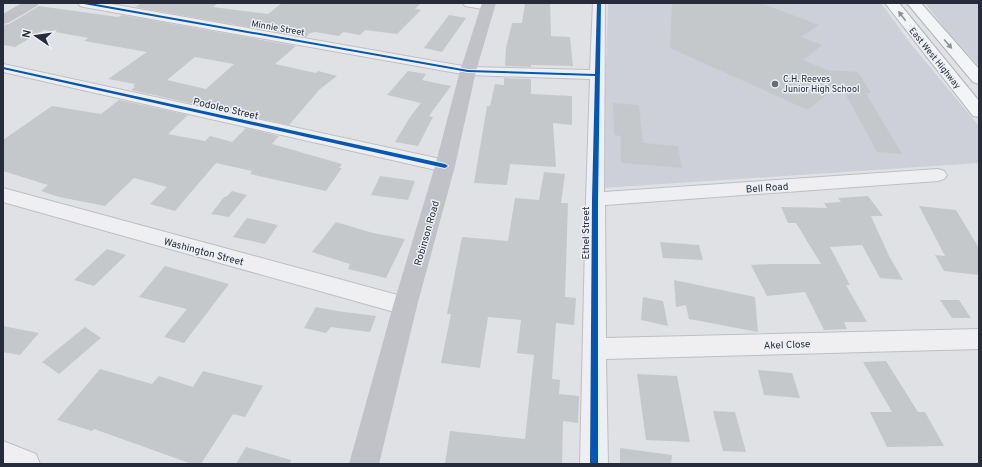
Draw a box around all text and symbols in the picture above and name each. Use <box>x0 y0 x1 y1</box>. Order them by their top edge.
one-way arrow <box>898 11 906 21</box>
north arrow <box>16 16 56 56</box>
street label: Minnie Street <box>250 18 305 39</box>
street label: East West Highway <box>906 25 963 91</box>
text: N <box>20 29 35 39</box>
one-way arrow <box>944 39 953 49</box>
place label: C.H. Reeves Junior High School <box>783 74 859 95</box>
marker: C.H. Reeves Junior High School <box>770 79 780 89</box>
street label: Podoleo Street <box>192 96 260 123</box>
street label: Bell Road <box>745 181 789 196</box>
street label: Robinson Road <box>412 199 443 267</box>
street label: Ethel Street <box>580 206 593 260</box>
street label: Washington Street <box>162 236 245 269</box>
street label: Akel Close <box>763 338 811 353</box>

